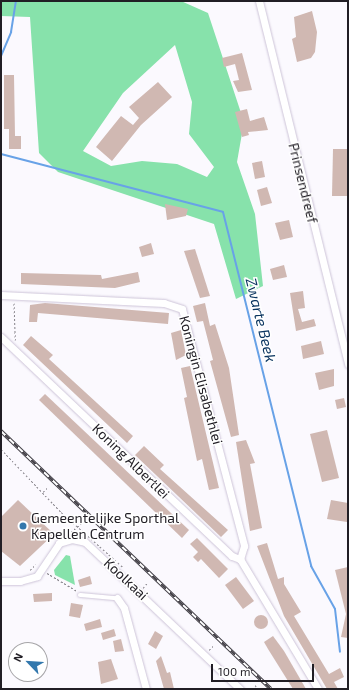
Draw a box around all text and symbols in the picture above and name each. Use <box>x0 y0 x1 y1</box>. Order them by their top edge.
street label: Prinsendreef <box>285 141 321 225</box>
water label: Zwarte Beek <box>242 276 280 364</box>
street label: Koningin Elisabethlei <box>176 314 226 446</box>
street label: Koning Albertlei <box>89 420 173 502</box>
place label: Gemeentelijke Sporthal Kapellen Centrum <box>31 510 179 542</box>
marker: Gemeentelijke Sporthal Kapellen Centrum <box>18 521 28 531</box>
street label: Koolkaai <box>100 554 152 604</box>
north arrow <box>8 642 48 682</box>
text: N <box>10 651 25 663</box>
scale bar <box>213 656 316 682</box>
text: 100 m <box>218 664 250 678</box>

